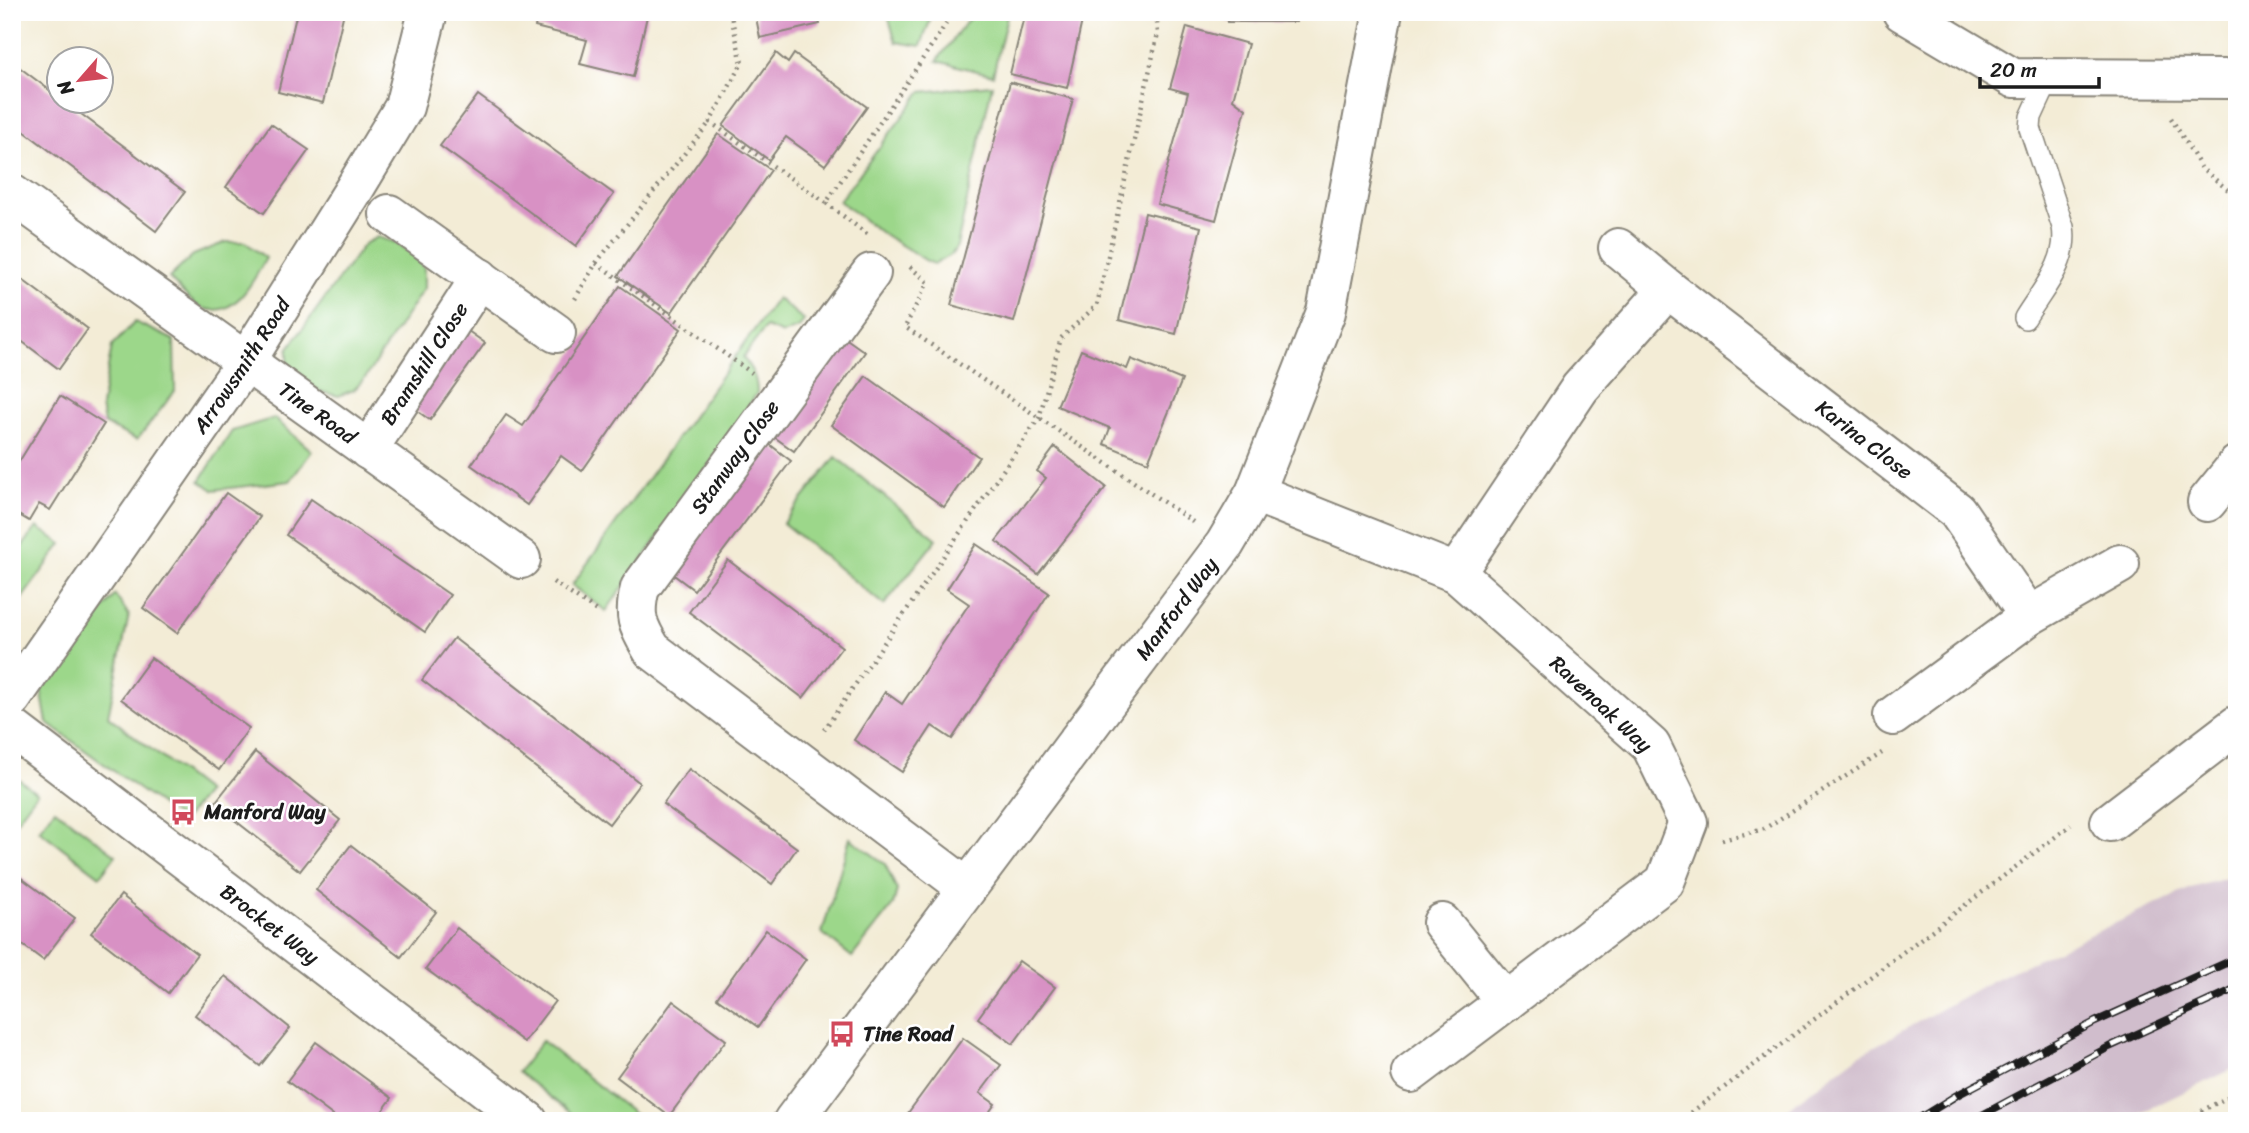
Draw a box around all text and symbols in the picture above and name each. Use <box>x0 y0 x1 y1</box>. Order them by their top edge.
north arrow <box>46 46 116 116</box>
scale bar <box>1980 46 2098 90</box>
text: 20 m <box>1990 51 2037 89</box>
text: N <box>47 73 84 102</box>
street label: Arrowsmith Road <box>182 288 302 443</box>
street label: Bramshill Close <box>370 294 479 433</box>
street label: Tine Road <box>270 371 367 456</box>
street label: Karina Close <box>1807 389 1922 490</box>
street label: Stanway Close <box>680 391 790 523</box>
street label: Manford Way <box>1125 549 1228 669</box>
street label: Ravenoak Way <box>1540 646 1662 762</box>
place label: Manford Way <box>203 793 327 831</box>
bus stop icon: Manford Way <box>168 797 198 827</box>
street label: Brocket Way <box>212 874 328 975</box>
place label: Tine Road <box>863 1015 955 1053</box>
bus stop icon: Tine Road <box>827 1019 857 1049</box>

